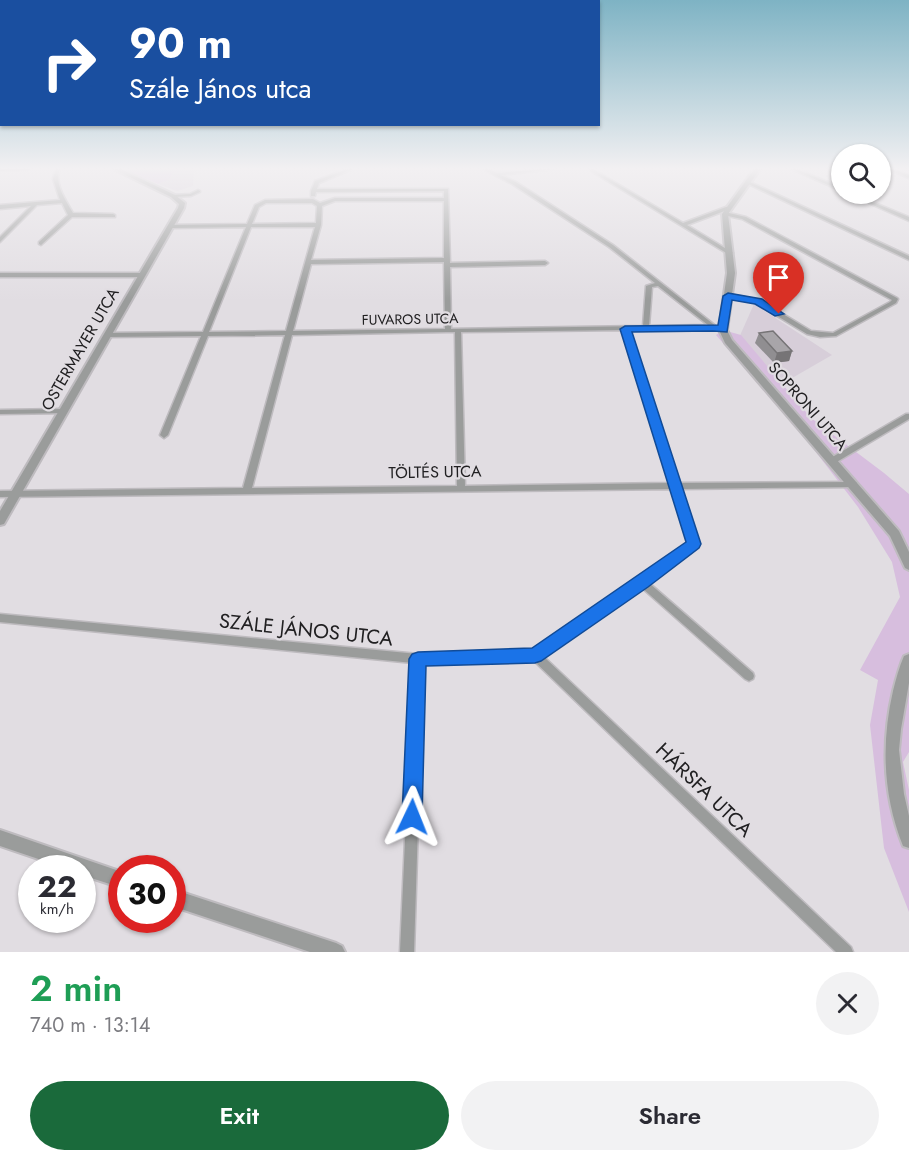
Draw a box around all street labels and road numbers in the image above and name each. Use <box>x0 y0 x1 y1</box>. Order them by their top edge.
street label: OSTERMAYER UTCA <box>35 283 125 415</box>
street label: FUVAROS UTCA <box>361 308 459 330</box>
street label: SOPRONI UTCA <box>763 357 853 456</box>
street label: TÖLTÉS UTCA <box>388 460 482 484</box>
street label: SZÁLE JÁNOS UTCA <box>218 606 395 654</box>
street label: HÁRSFA UTCA <box>649 736 760 844</box>

